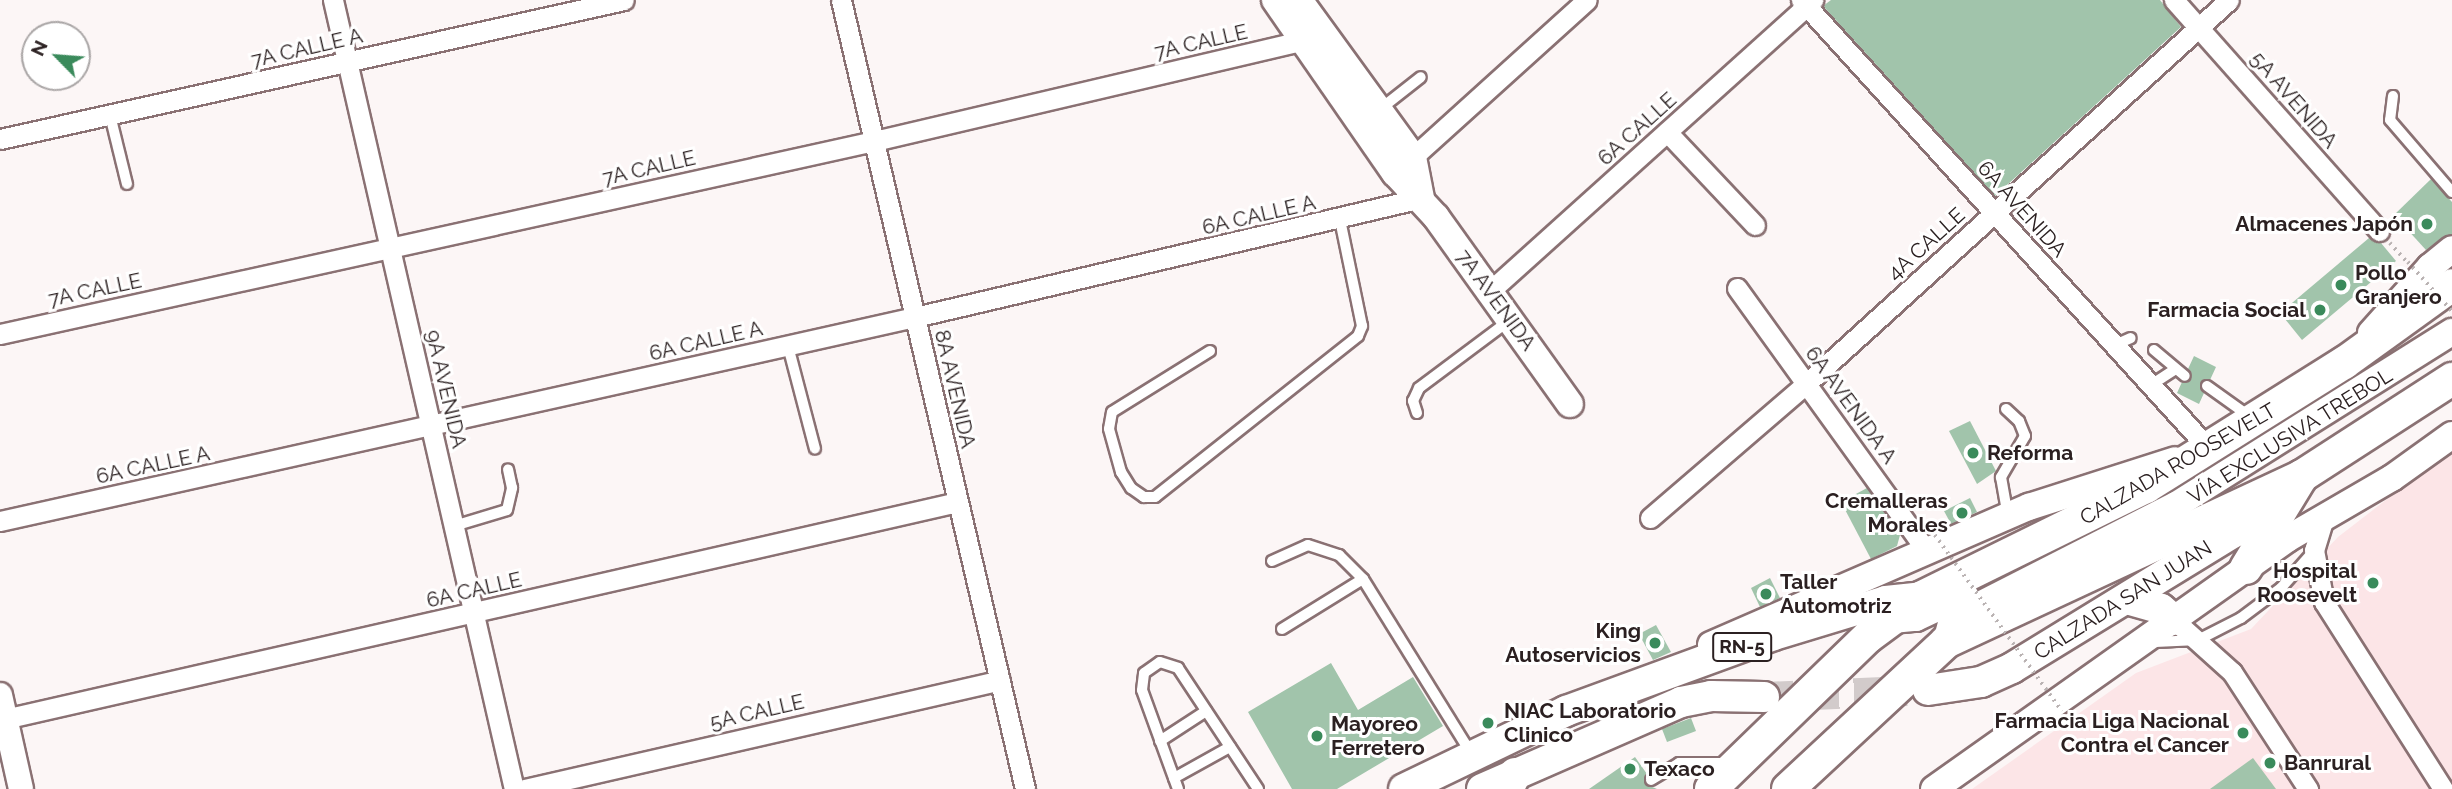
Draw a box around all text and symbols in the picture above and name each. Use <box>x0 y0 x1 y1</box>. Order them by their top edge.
street label: 7A CALLE <box>1152 19 1250 65</box>
north arrow <box>21 21 91 91</box>
street label: 7A CALLE A <box>248 23 366 73</box>
text: N <box>26 37 52 59</box>
street label: 5A AVENIDA <box>2245 46 2343 154</box>
street label: 6A CALLE <box>1592 87 1682 171</box>
street label: 7A CALLE <box>600 145 698 191</box>
street label: 6A AVENIDA <box>1972 155 2072 263</box>
street label: 6A CALLE A <box>1199 190 1319 240</box>
street label: 4A CALLE <box>1882 202 1970 286</box>
place label: Almacenes Japón <box>2235 211 2413 237</box>
marker: Almacenes Japón <box>2419 216 2435 232</box>
street label: 7A AVENIDA <box>1451 244 1541 356</box>
place label: Pollo Granjero <box>2355 260 2442 310</box>
street label: 7A CALLE <box>46 268 144 312</box>
marker: Pollo Granjero <box>2333 277 2349 293</box>
place label: Farmacia Social <box>2147 297 2306 323</box>
marker: Farmacia Social <box>2312 302 2328 318</box>
street label: 6A CALLE A <box>646 316 766 366</box>
street label: 9A AVENIDA <box>420 327 472 451</box>
street label: 8A AVENIDA <box>929 327 981 451</box>
street label: 6A AVENIDA A <box>1799 340 1903 470</box>
street label: VÍA EXCLUSIVA TREBOL <box>2182 362 2398 510</box>
street label: CALZADA ROOSEVELT <box>2075 397 2281 531</box>
place label: Reforma <box>1987 440 2073 466</box>
street label: 6A CALLE A <box>93 441 213 489</box>
marker: Reforma <box>1965 445 1981 461</box>
place label: Cremalleras Morales <box>1825 488 1948 538</box>
marker: Cremalleras Morales <box>1954 505 1970 521</box>
street label: CALZADA SAN JUAN <box>2029 535 2217 665</box>
place label: Hospital Roosevelt <box>2257 558 2357 608</box>
street label: 6A CALLE <box>424 567 524 613</box>
place label: Taller Automotriz <box>1780 569 1892 619</box>
marker: Hospital Roosevelt <box>2363 573 2383 593</box>
marker: Taller Automotriz <box>1758 586 1774 602</box>
place label: King Autoservicios <box>1505 618 1641 668</box>
road number: RN-5 <box>1710 632 1774 662</box>
marker: King Autoservicios <box>1647 635 1663 651</box>
street label: 5A CALLE <box>707 689 807 735</box>
place label: NIAC Laboratorio Clinico <box>1504 698 1676 748</box>
place label: Farmacia Liga Nacional Contra el Cancer <box>1994 708 2229 758</box>
place label: Mayoreo Ferretero <box>1331 711 1425 761</box>
marker: NIAC Laboratorio Clinico <box>1478 713 1498 733</box>
marker: Farmacia Liga Nacional Contra el Cancer <box>2235 725 2251 741</box>
marker: Mayoreo Ferretero <box>1309 728 1325 744</box>
place label: Banrural <box>2284 750 2371 776</box>
marker: Banrural <box>2262 755 2278 771</box>
place label: Texaco <box>1644 756 1715 782</box>
marker: Texaco <box>1622 761 1638 777</box>

